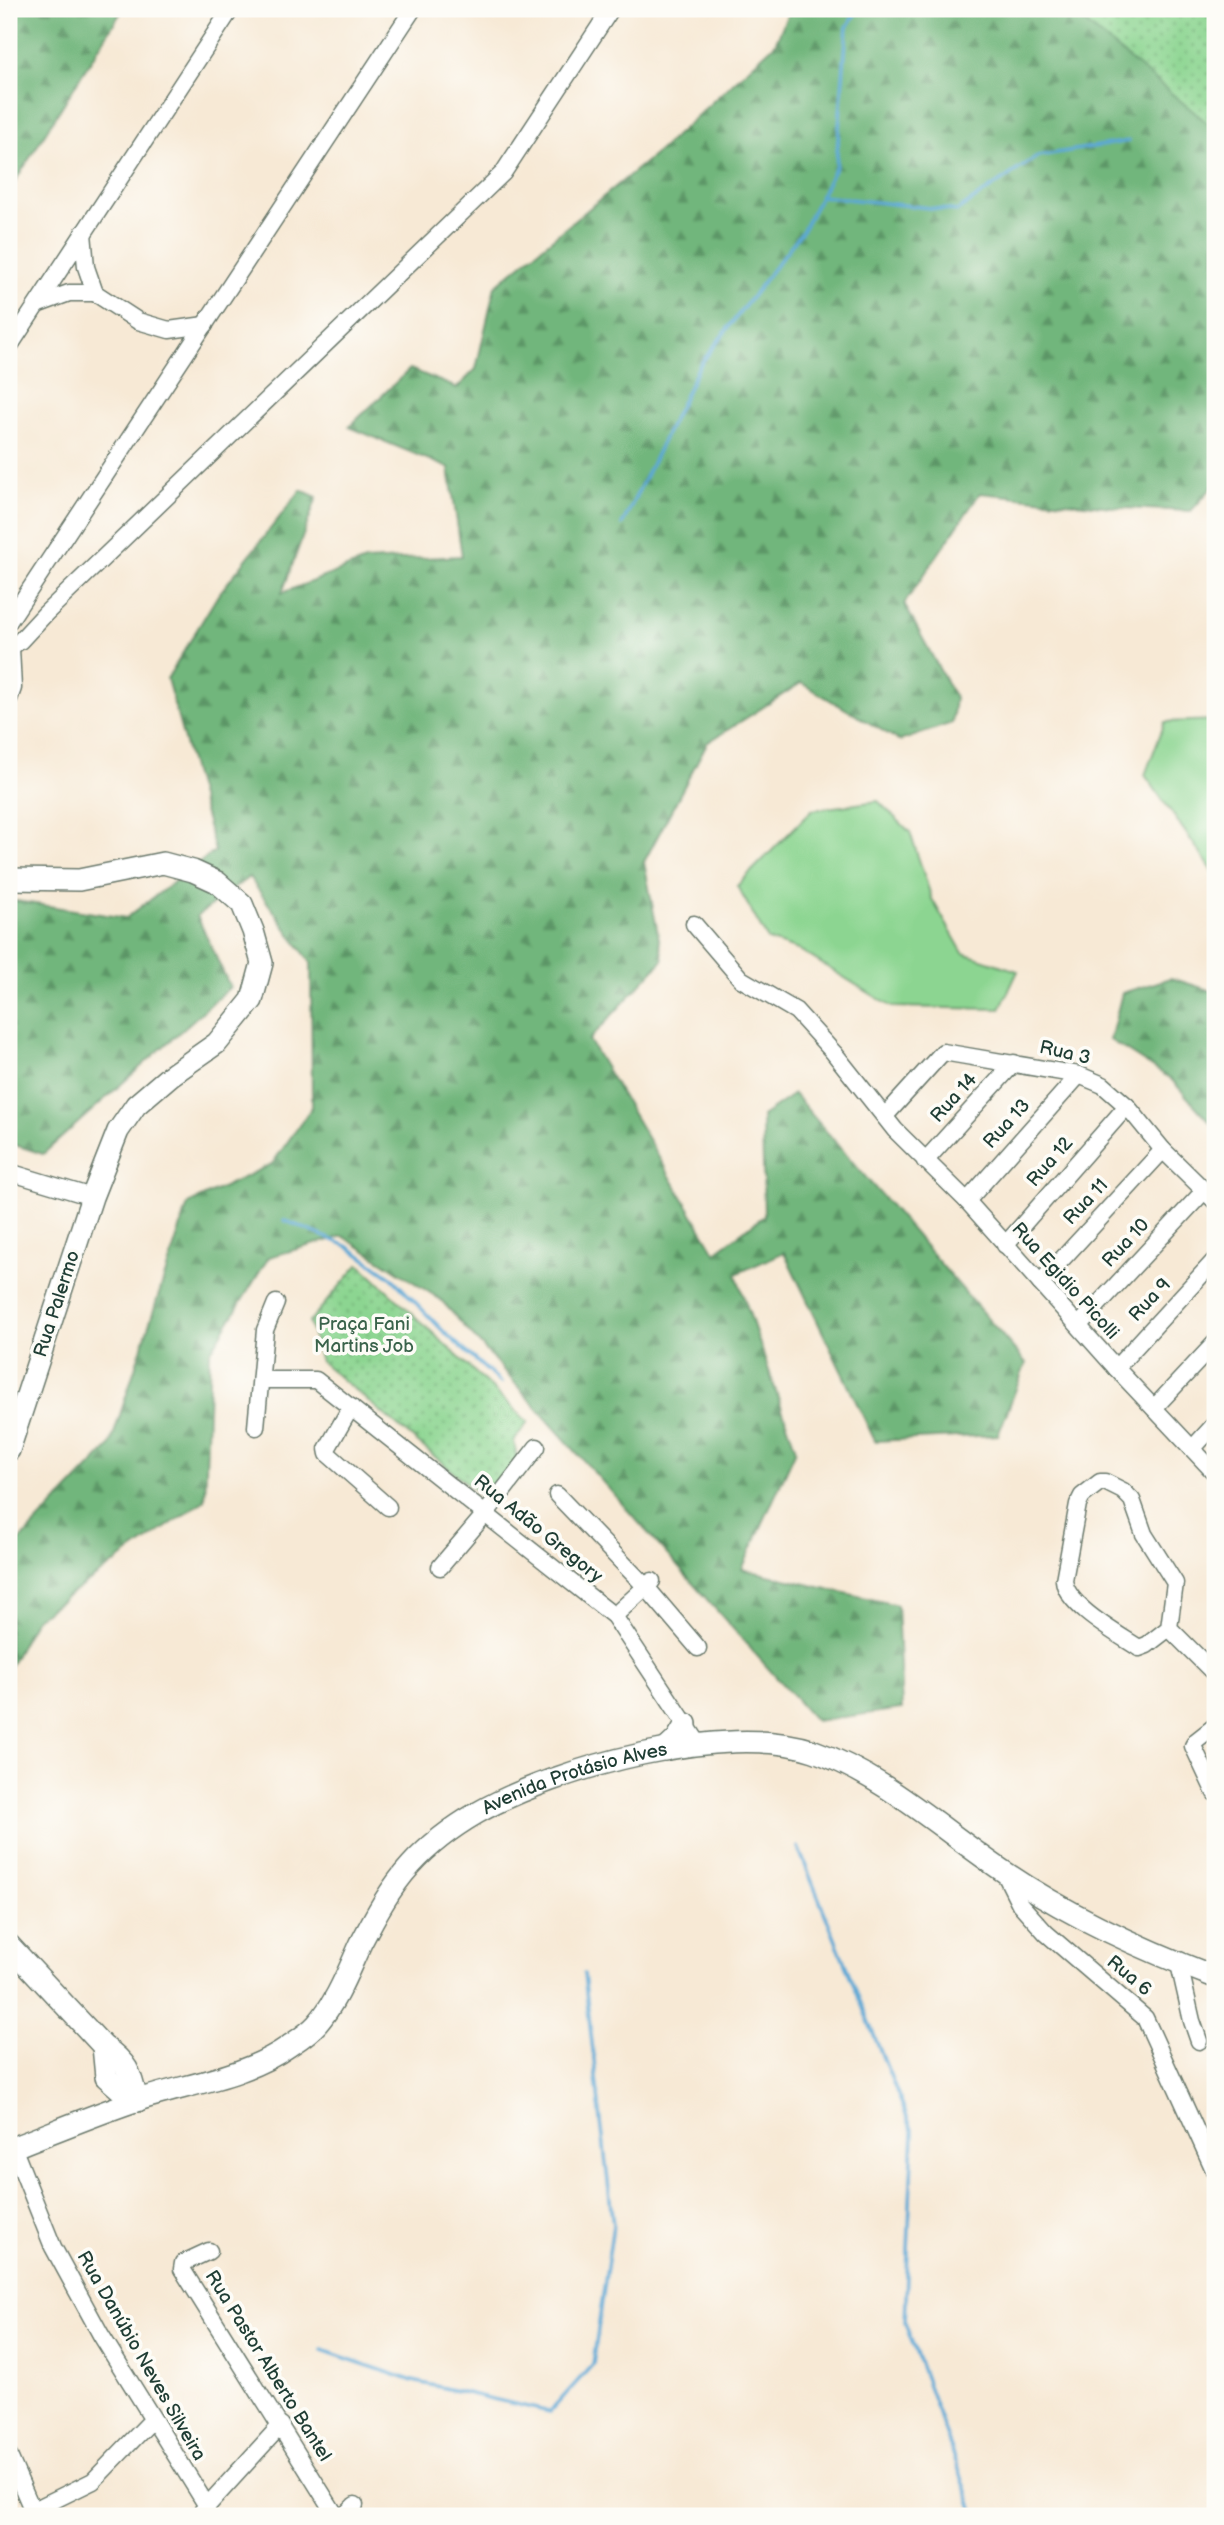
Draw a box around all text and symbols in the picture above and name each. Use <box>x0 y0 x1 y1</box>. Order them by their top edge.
street label: Rua 3 <box>1037 1036 1093 1070</box>
street label: Rua 14 <box>926 1068 983 1128</box>
street label: Rua 13 <box>979 1094 1035 1154</box>
street label: Rua 12 <box>1022 1132 1078 1192</box>
street label: Rua 11 <box>1059 1174 1113 1230</box>
street label: Rua 10 <box>1098 1214 1154 1272</box>
street label: Rua Egidio Picolli <box>1006 1218 1124 1344</box>
street label: Rua Palermo <box>29 1248 85 1360</box>
street label: Rua 9 <box>1124 1274 1176 1326</box>
park label: Praça Fani Martins Job <box>314 1313 414 1358</box>
street label: Rua Adão Gregory <box>469 1470 607 1588</box>
street label: Avenida Protásio Alves <box>478 1738 669 1820</box>
street label: Rua 6 <box>1102 1951 1156 2001</box>
street label: Rua Danúbio Neves Silveira <box>71 2247 211 2465</box>
street label: Rua Pastor Alberto Bantel <box>200 2266 336 2466</box>

